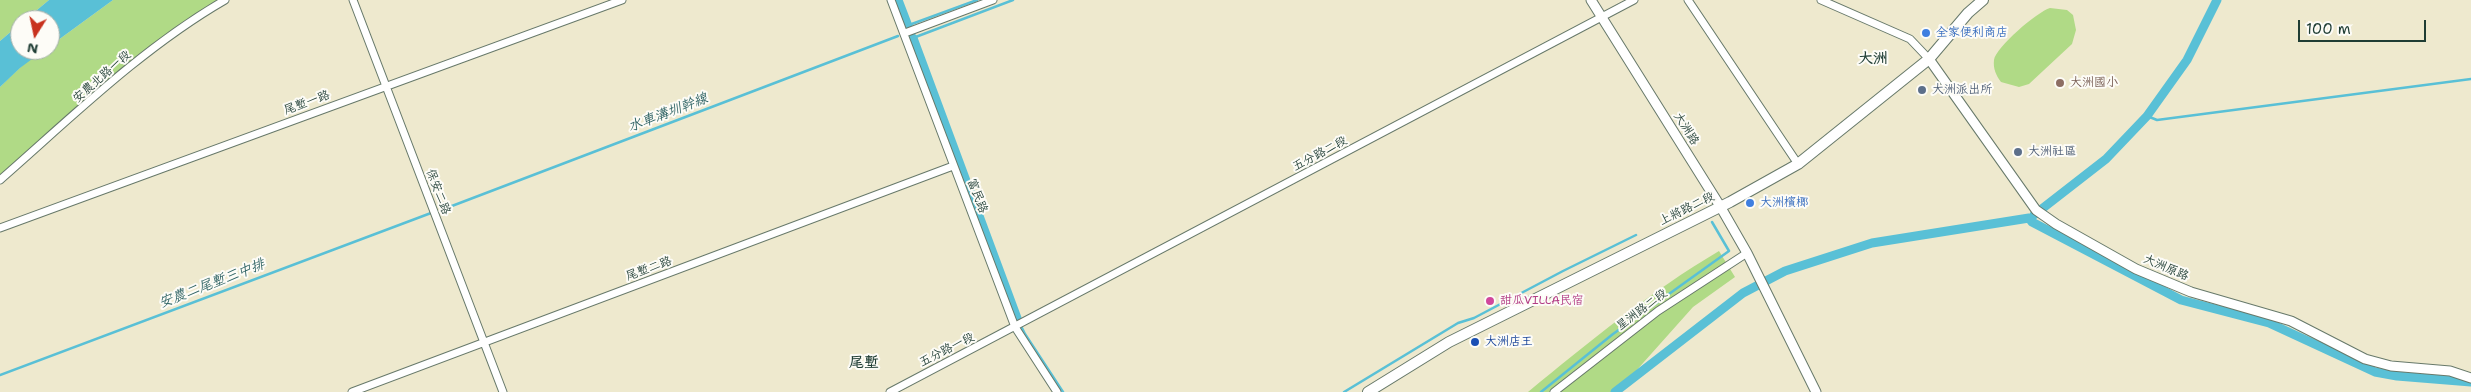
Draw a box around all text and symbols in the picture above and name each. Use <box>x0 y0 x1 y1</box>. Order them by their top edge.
north arrow <box>10 10 60 60</box>
scale bar <box>2301 10 2428 42</box>
text: 100 m <box>2306 19 2351 39</box>
place label: 全家便利商店 <box>1936 26 2008 40</box>
marker: 全家便利商店 <box>1920 27 1932 39</box>
text: N <box>26 39 40 59</box>
street label: 安農北路一段 <box>70 48 134 106</box>
district label: 大洲 <box>1858 50 1888 68</box>
place label: 大洲國小 <box>2070 76 2118 90</box>
marker: 大洲國小 <box>2054 77 2066 89</box>
place label: 大洲派出所 <box>1932 83 1992 97</box>
marker: 大洲派出所 <box>1916 84 1928 96</box>
street label: 尾塹一路 <box>282 88 332 118</box>
water label: 水車溝圳幹線 <box>626 90 710 136</box>
street label: 大洲路 <box>1670 110 1702 148</box>
street label: 五分路二段 <box>1290 134 1350 174</box>
place label: 大洲社區 <box>2028 145 2076 159</box>
marker: 大洲社區 <box>2012 146 2024 158</box>
street label: 保安二路 <box>423 167 453 217</box>
street label: 富民路 <box>964 177 990 215</box>
street label: 上將路二段 <box>1657 189 1717 229</box>
place label: 大洲檳榔 <box>1760 196 1808 210</box>
marker: 大洲檳榔 <box>1744 197 1756 209</box>
street label: 大洲原路 <box>2141 252 2191 284</box>
street label: 尾塹二路 <box>624 254 674 284</box>
water label: 安農二尾塹三中排 <box>157 256 267 312</box>
street label: 星洲路二段 <box>1614 286 1670 334</box>
place label: 甜瓜VILLA民宿 <box>1500 294 1584 308</box>
marker: 甜瓜VILLA民宿 <box>1484 295 1496 307</box>
street label: 五分路一段 <box>917 330 977 370</box>
place label: 大洲店王 <box>1485 335 1533 349</box>
marker: 大洲店王 <box>1469 336 1481 348</box>
district label: 尾塹 <box>849 354 879 372</box>

